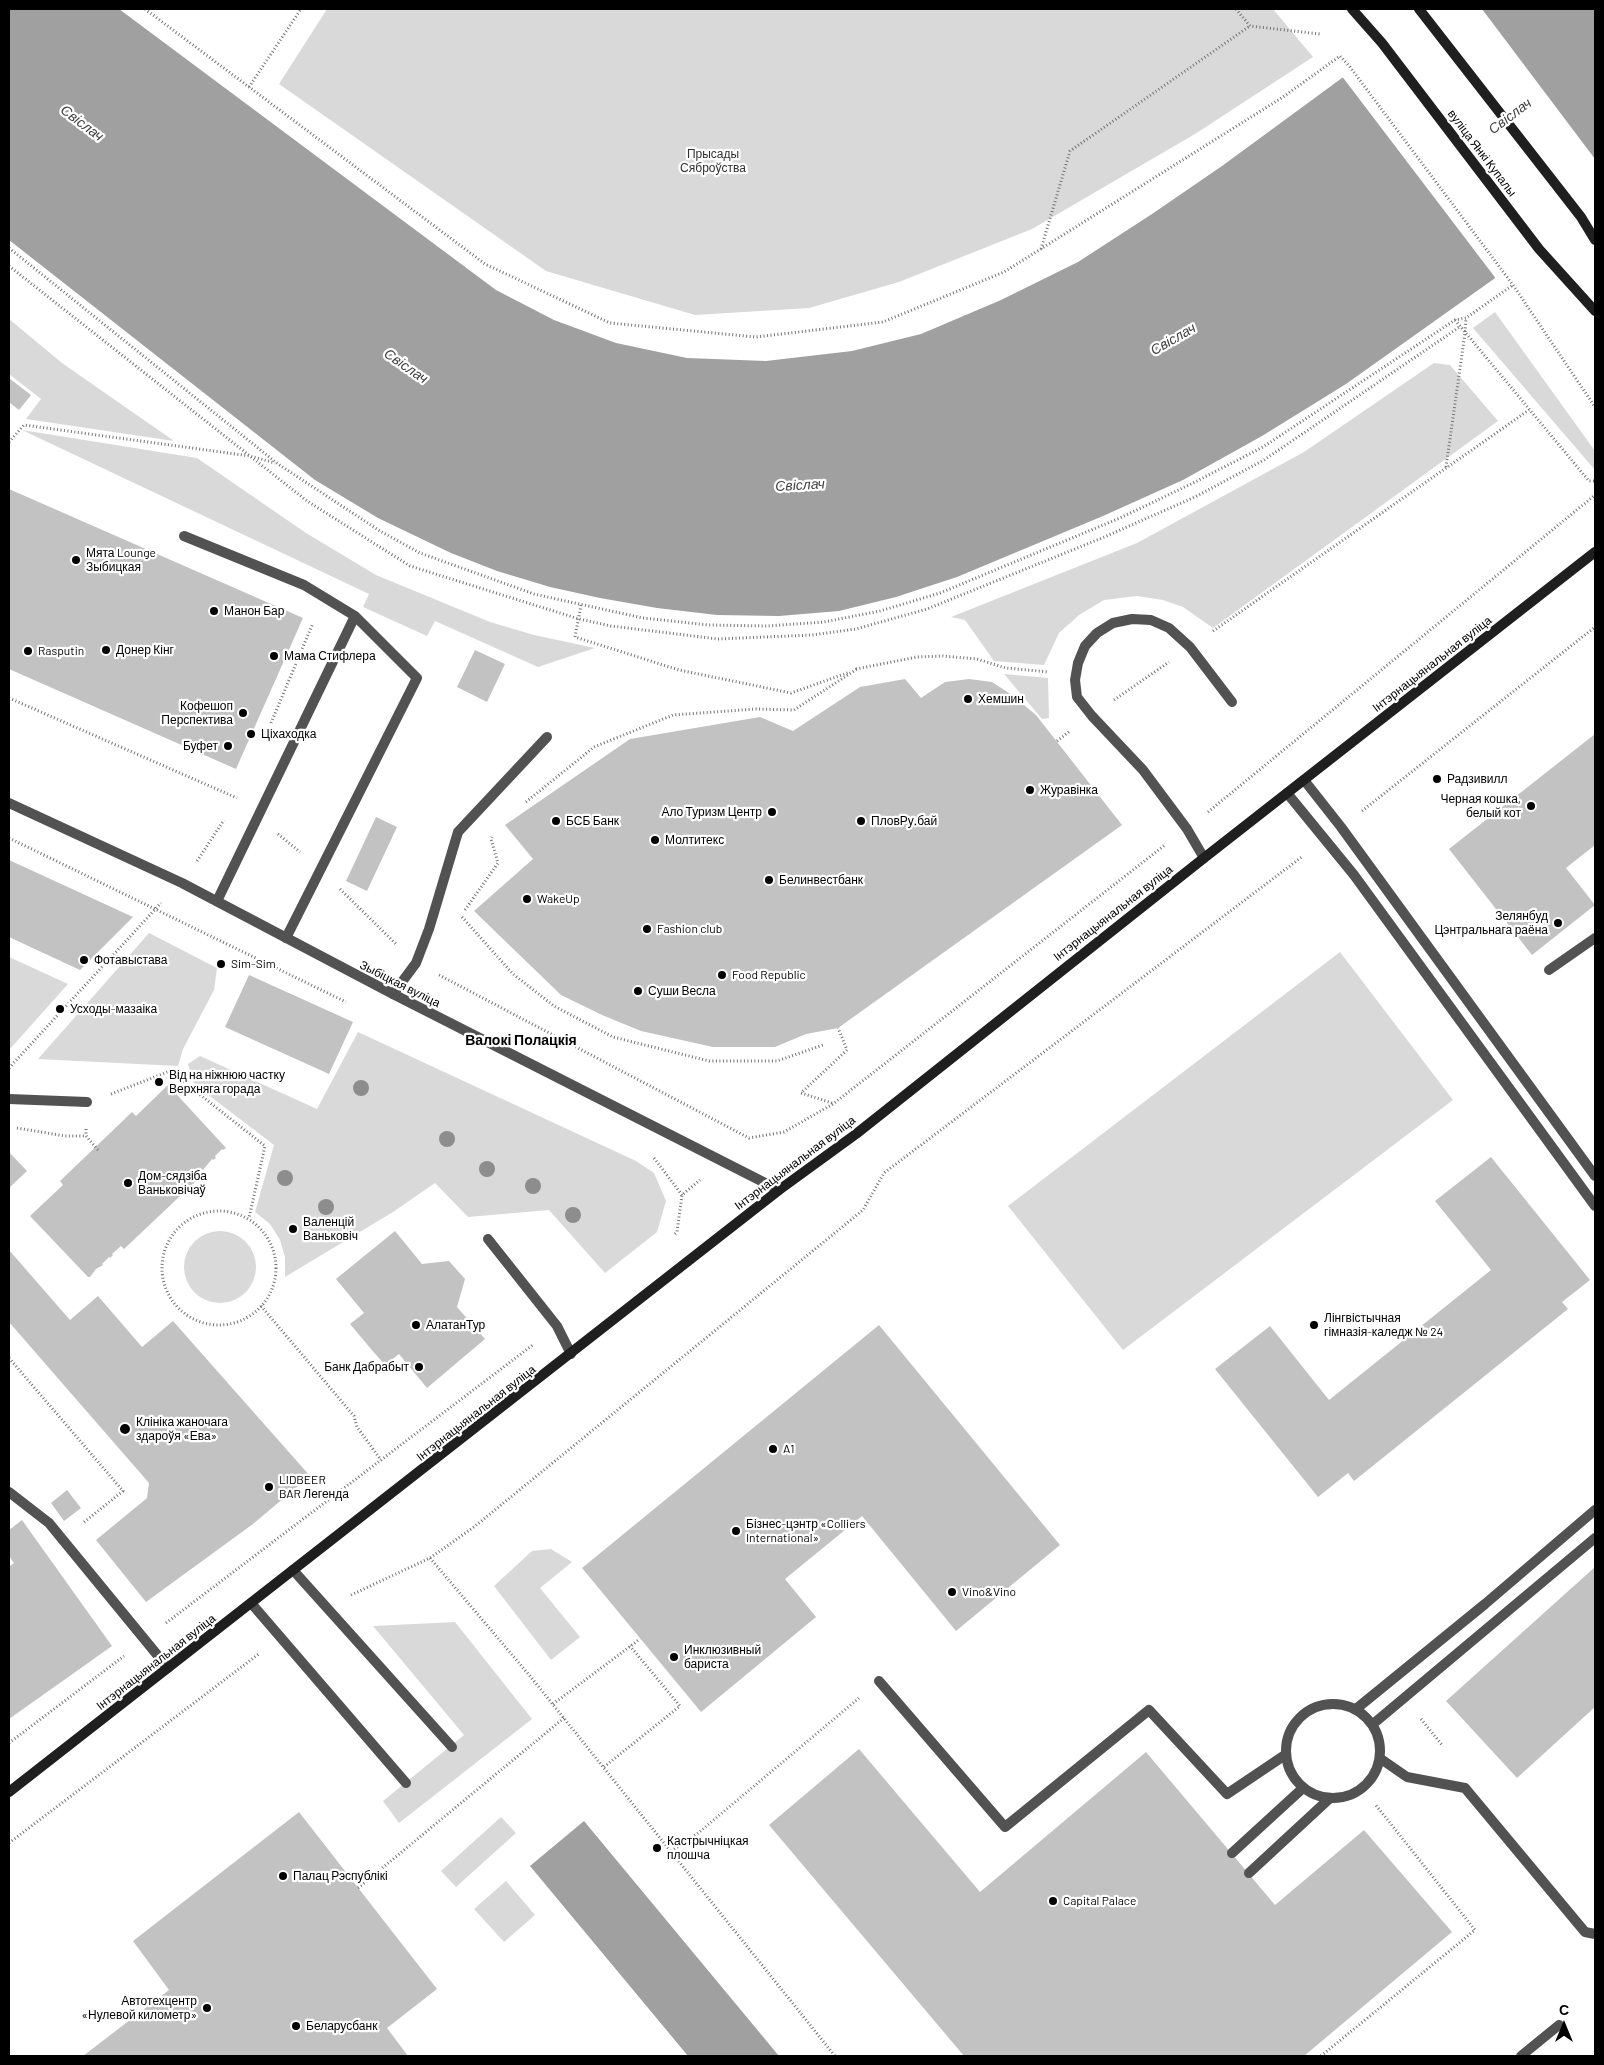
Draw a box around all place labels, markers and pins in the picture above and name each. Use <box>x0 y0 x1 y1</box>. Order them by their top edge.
place label: Мята Lounge Зыбицкая <box>86 546 156 574</box>
marker: Мята Lounge Зыбицкая <box>70 554 82 566</box>
place label: Манон Бар <box>224 604 284 618</box>
marker: Манон Бар <box>208 605 220 617</box>
place label: Донер Кінг <box>116 643 174 657</box>
place label: Rasputin <box>38 644 84 658</box>
marker: Донер Кінг <box>100 644 112 656</box>
marker: Rasputin <box>22 645 34 657</box>
place label: Мама Стифлера <box>284 649 376 663</box>
marker: Мама Стифлера <box>268 650 280 662</box>
place label: Хемшин <box>978 692 1024 706</box>
marker: Хемшин <box>962 693 974 705</box>
place label: Кофешоп Перспектива <box>161 699 233 727</box>
marker: Кофешоп Перспектива <box>237 707 249 719</box>
place label: Ціхаходка <box>261 727 317 741</box>
marker: Ціхаходка <box>245 728 257 740</box>
place label: Буфет <box>183 739 218 753</box>
marker: Буфет <box>222 740 234 752</box>
place label: Радзивилл <box>1447 772 1508 786</box>
marker: Радзивилл <box>1431 773 1443 785</box>
place label: Журавінка <box>1040 783 1098 797</box>
marker: Журавінка <box>1024 784 1036 796</box>
place label: Черная кошка, белый кот <box>1440 792 1521 820</box>
marker: Черная кошка, белый кот <box>1525 800 1537 812</box>
place label: Ало Туризм Центр <box>661 805 762 819</box>
marker: Ало Туризм Центр <box>766 806 778 818</box>
place label: БСБ Банк <box>566 814 619 828</box>
place label: ПловРу.бай <box>871 814 937 828</box>
marker: БСБ Банк <box>550 815 562 827</box>
marker: ПловРу.бай <box>855 815 867 827</box>
place label: Молтитекс <box>665 833 724 847</box>
marker: Молтитекс <box>649 834 661 846</box>
place label: Белинвестбанк <box>779 873 863 887</box>
marker: Белинвестбанк <box>763 874 775 886</box>
place label: WakeUp <box>537 892 580 906</box>
marker: WakeUp <box>521 893 533 905</box>
place label: Зелянбуд Цэнтральнага раёна <box>1434 909 1548 937</box>
marker: Зелянбуд Цэнтральнага раёна <box>1552 917 1564 929</box>
place label: Fashion club <box>657 922 722 936</box>
marker: Fashion club <box>641 923 653 935</box>
place label: Фотавыстава <box>94 953 168 967</box>
marker: Фотавыстава <box>78 954 90 966</box>
place label: Sim-Sim <box>231 957 276 971</box>
marker: Sim-Sim <box>215 958 227 970</box>
place label: Food Republic <box>732 968 806 982</box>
marker: Food Republic <box>716 969 728 981</box>
place label: Суши Весла <box>648 984 716 998</box>
marker: Суши Весла <box>632 985 644 997</box>
place label: Усходы-мазаіка <box>70 1002 157 1016</box>
marker: Усходы-мазаіка <box>54 1003 66 1015</box>
place label: Від на ніжнюю частку Верхняга горада <box>169 1068 285 1096</box>
marker: Від на ніжнюю частку Верхняга горада <box>153 1076 165 1088</box>
place label: Дом-сядзіба Ваньковічаў <box>138 1169 207 1197</box>
marker: Дом-сядзіба Ваньковічаў <box>122 1177 134 1189</box>
place label: Валенцій Ваньковіч <box>303 1215 358 1243</box>
marker: Валенцій Ваньковіч <box>287 1223 299 1235</box>
place label: Лінгвістычная гімназія-каледж № 24 <box>1324 1311 1443 1339</box>
place label: АлатанТур <box>426 1318 485 1332</box>
marker: АлатанТур <box>410 1319 422 1331</box>
marker: Лінгвістычная гімназія-каледж № 24 <box>1308 1319 1320 1331</box>
place label: Банк Дабрабыт <box>324 1360 409 1374</box>
marker: Банк Дабрабыт <box>413 1361 425 1373</box>
place label: Клініка жаночага здароўя «Ева» <box>136 1415 228 1443</box>
marker: Клініка жаночага здароўя «Ева» <box>118 1422 132 1436</box>
place label: A1 <box>783 1442 794 1456</box>
marker: A1 <box>767 1443 779 1455</box>
place label: LIDBEER BAR Легенда <box>279 1473 349 1501</box>
marker: LIDBEER BAR Легенда <box>263 1481 275 1493</box>
place label: Бізнес-цэнтр «Colliers International» <box>746 1517 866 1545</box>
marker: Бізнес-цэнтр «Colliers International» <box>730 1525 742 1537</box>
place label: Vino&Vino <box>962 1585 1016 1599</box>
marker: Vino&Vino <box>946 1586 958 1598</box>
place label: Инклюзивный бариста <box>684 1643 761 1671</box>
marker: Инклюзивный бариста <box>668 1651 680 1663</box>
place label: Кастрычніцкая плошча <box>667 1834 749 1862</box>
marker: Кастрычніцкая плошча <box>651 1842 663 1854</box>
place label: Палац Рэспублікі <box>293 1869 388 1883</box>
marker: Палац Рэспублікі <box>277 1870 289 1882</box>
place label: Capital Palace <box>1063 1894 1136 1908</box>
marker: Capital Palace <box>1047 1895 1059 1907</box>
place label: Автотехцентр «Нулевой километр» <box>81 1994 197 2022</box>
marker: Автотехцентр «Нулевой километр» <box>201 2002 213 2014</box>
place label: Беларусбанк <box>306 2019 377 2033</box>
marker: Беларусбанк <box>290 2020 302 2032</box>

